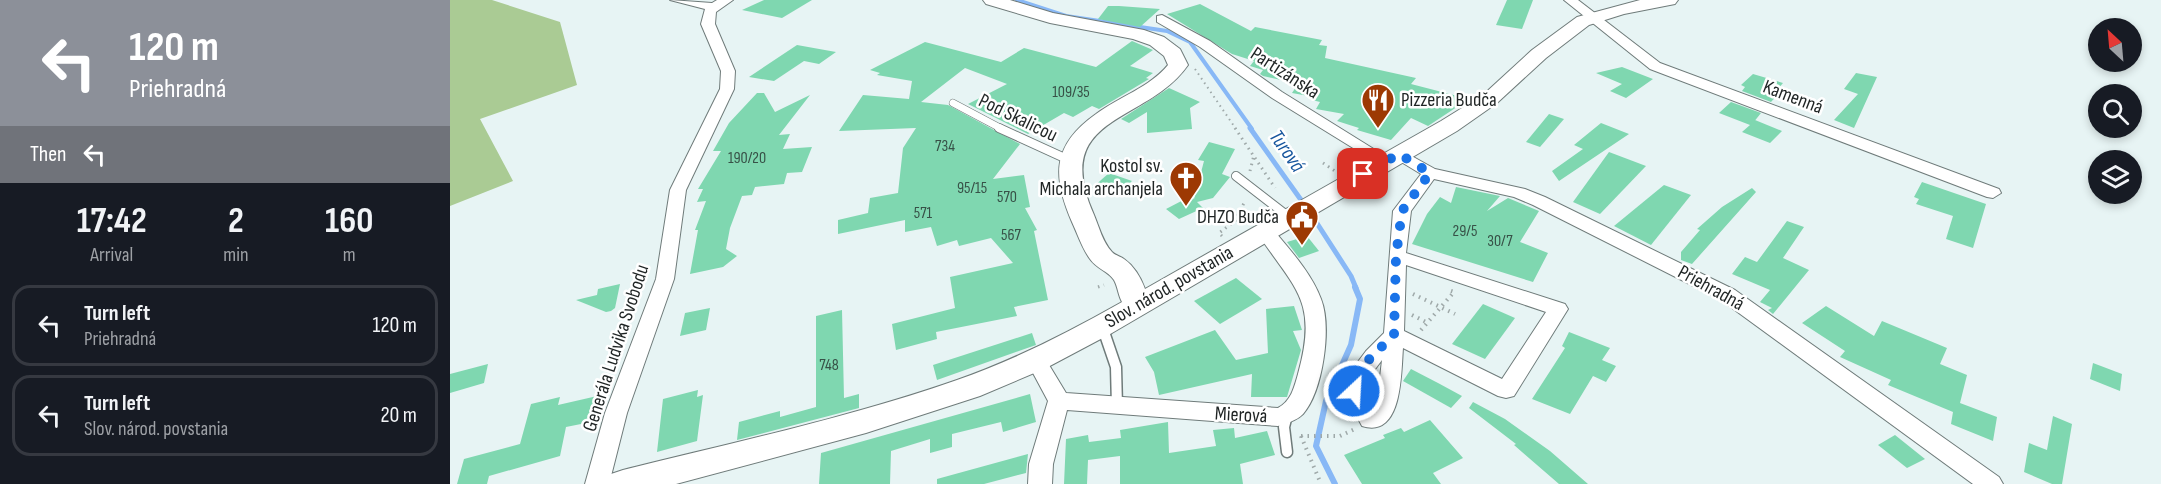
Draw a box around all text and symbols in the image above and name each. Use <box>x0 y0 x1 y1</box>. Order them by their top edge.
north arrow <box>2088 18 2142 72</box>
map controls <box>2088 18 2142 204</box>
text: 120 m <box>129 22 219 73</box>
icon: left <box>30 24 108 102</box>
street label: Partizánska <box>1246 42 1324 104</box>
text: Priehradná <box>129 73 227 105</box>
street label: Kamenná <box>1760 75 1826 119</box>
restaurant icon: Pizzeria Budča <box>1360 82 1396 129</box>
house number: 109/35 <box>1052 83 1090 102</box>
button: search <box>2088 84 2142 138</box>
place label: Pizzeria Budča <box>1401 88 1497 112</box>
street label: Pod Skalicou <box>975 89 1061 147</box>
water label: Turová <box>1264 125 1311 177</box>
house number: 734 <box>935 137 955 156</box>
icon: left <box>78 138 111 171</box>
text: Then <box>30 141 66 168</box>
pin <box>1337 148 1388 199</box>
house number: 190/20 <box>728 149 766 168</box>
button: layers <box>2088 150 2142 204</box>
place label: Kostol sv. Michala archanjela <box>1040 154 1163 201</box>
icon: arrive <box>1346 157 1379 190</box>
church icon: Kostol sv. Michala archanjela <box>1168 160 1204 207</box>
house number: 95/15 <box>957 179 987 198</box>
house number: 570 <box>997 188 1017 207</box>
public building icon: DHZO Budča <box>1284 199 1320 246</box>
text: 17:42 <box>77 200 147 243</box>
text: 2 <box>228 200 244 243</box>
text: 160 <box>325 200 373 243</box>
house number: 571 <box>914 204 933 223</box>
place label: DHZO Budča <box>1197 205 1279 229</box>
house number: 29/5 <box>1453 222 1477 241</box>
house number: 567 <box>1001 226 1022 245</box>
house number: 30/7 <box>1487 232 1513 251</box>
street label: Slov. národ. povstania <box>1101 241 1237 333</box>
text: Arrival <box>90 243 133 267</box>
text: min <box>223 243 248 267</box>
text: m <box>343 243 356 267</box>
street label: Priehradná <box>1674 260 1748 316</box>
street label: Generála Ludvika Svobodu <box>578 261 654 435</box>
text: Turn left <box>84 300 150 327</box>
icon: left <box>33 309 66 342</box>
text: 120 m <box>373 312 417 339</box>
text: Priehradná <box>84 327 156 351</box>
house number: 748 <box>819 356 839 375</box>
position arrow <box>1322 359 1386 423</box>
text: Turn left <box>84 390 150 417</box>
icon: left <box>33 399 66 432</box>
text: 20 m <box>381 402 417 429</box>
street label: Mierová <box>1214 402 1268 428</box>
text: Slov. národ. povstania <box>84 417 228 441</box>

